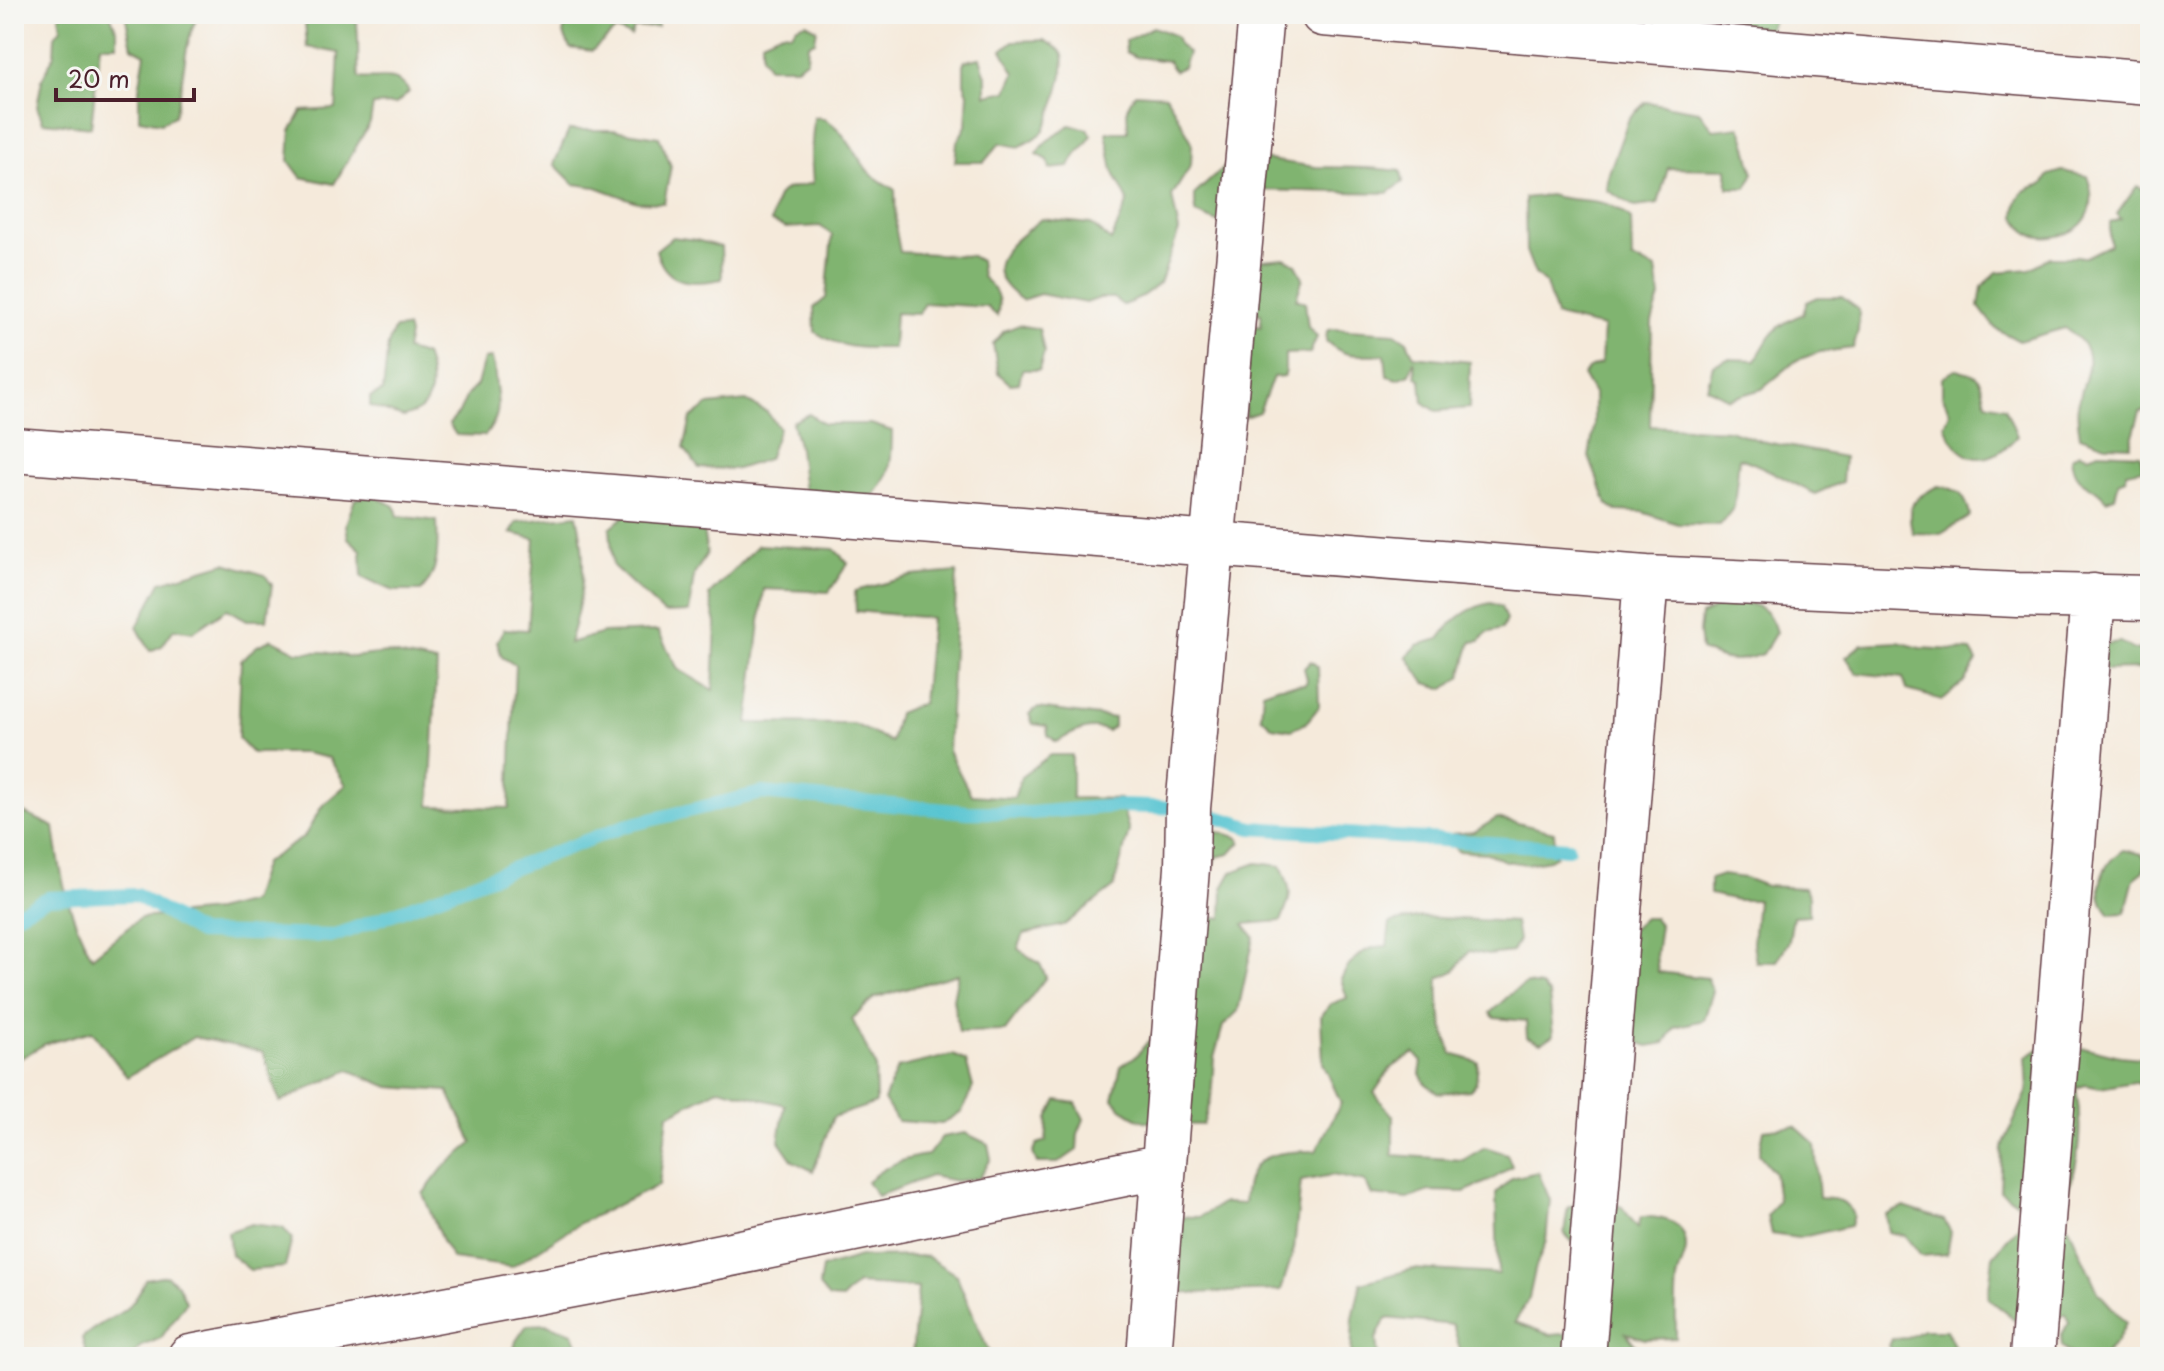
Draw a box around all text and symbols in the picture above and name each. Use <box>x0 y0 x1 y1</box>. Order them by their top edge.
scale bar <box>56 52 194 102</box>
text: 20 m <box>68 60 130 96</box>

